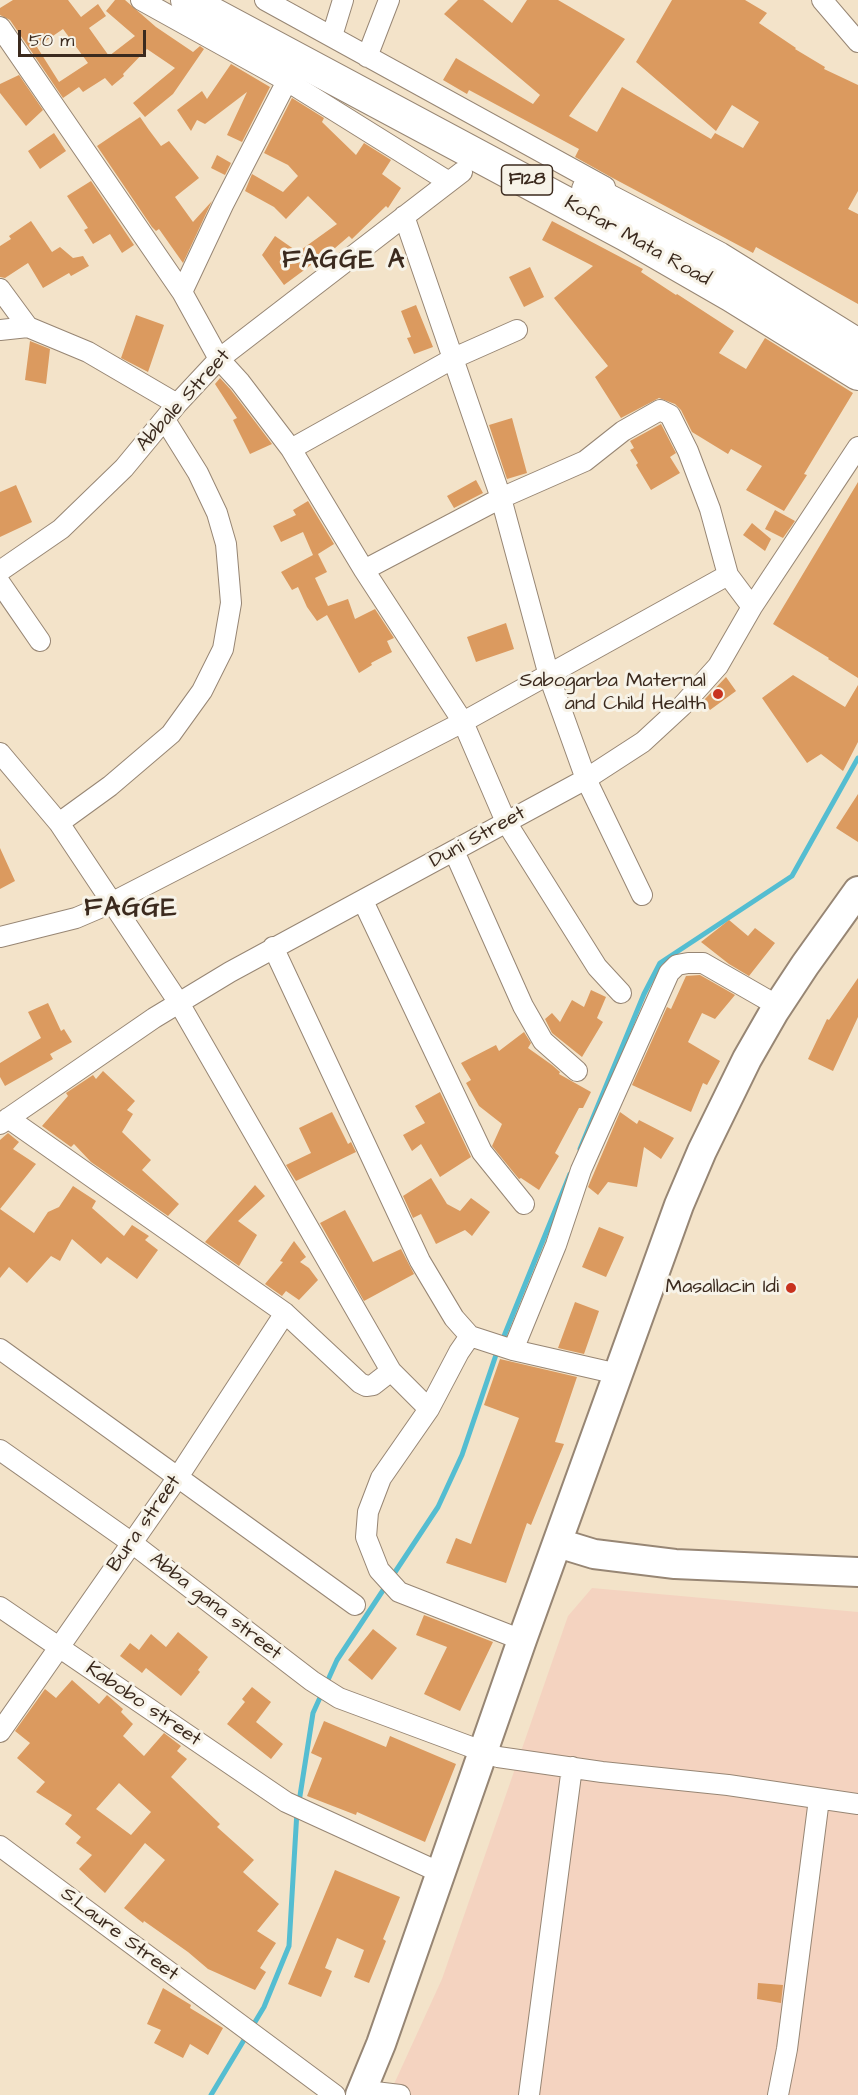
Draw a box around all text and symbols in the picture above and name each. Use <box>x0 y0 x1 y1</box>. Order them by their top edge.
scale bar <box>21 18 148 56</box>
text: 50 m <box>29 28 74 53</box>
road number: F128 <box>502 165 552 195</box>
street label: Kofar Mata Road <box>560 192 714 292</box>
district label: FAGGE A <box>282 246 406 278</box>
street label: Abbale Street <box>132 345 236 457</box>
place label: Sabogarba Maternal and Child Health <box>520 670 706 717</box>
marker: Sabogarba Maternal and Child Health <box>711 687 725 701</box>
street label: Duni Street <box>426 802 530 874</box>
district label: FAGGE <box>84 894 178 926</box>
place label: Masallacin Idi <box>666 1276 779 1300</box>
marker: Masallacin Idi <box>784 1281 798 1295</box>
street label: Bura street <box>103 1471 187 1577</box>
street label: Abba gana street <box>144 1548 286 1666</box>
street label: Kabobo street <box>81 1658 205 1752</box>
street label: S.Laure Street <box>55 1883 183 1987</box>

